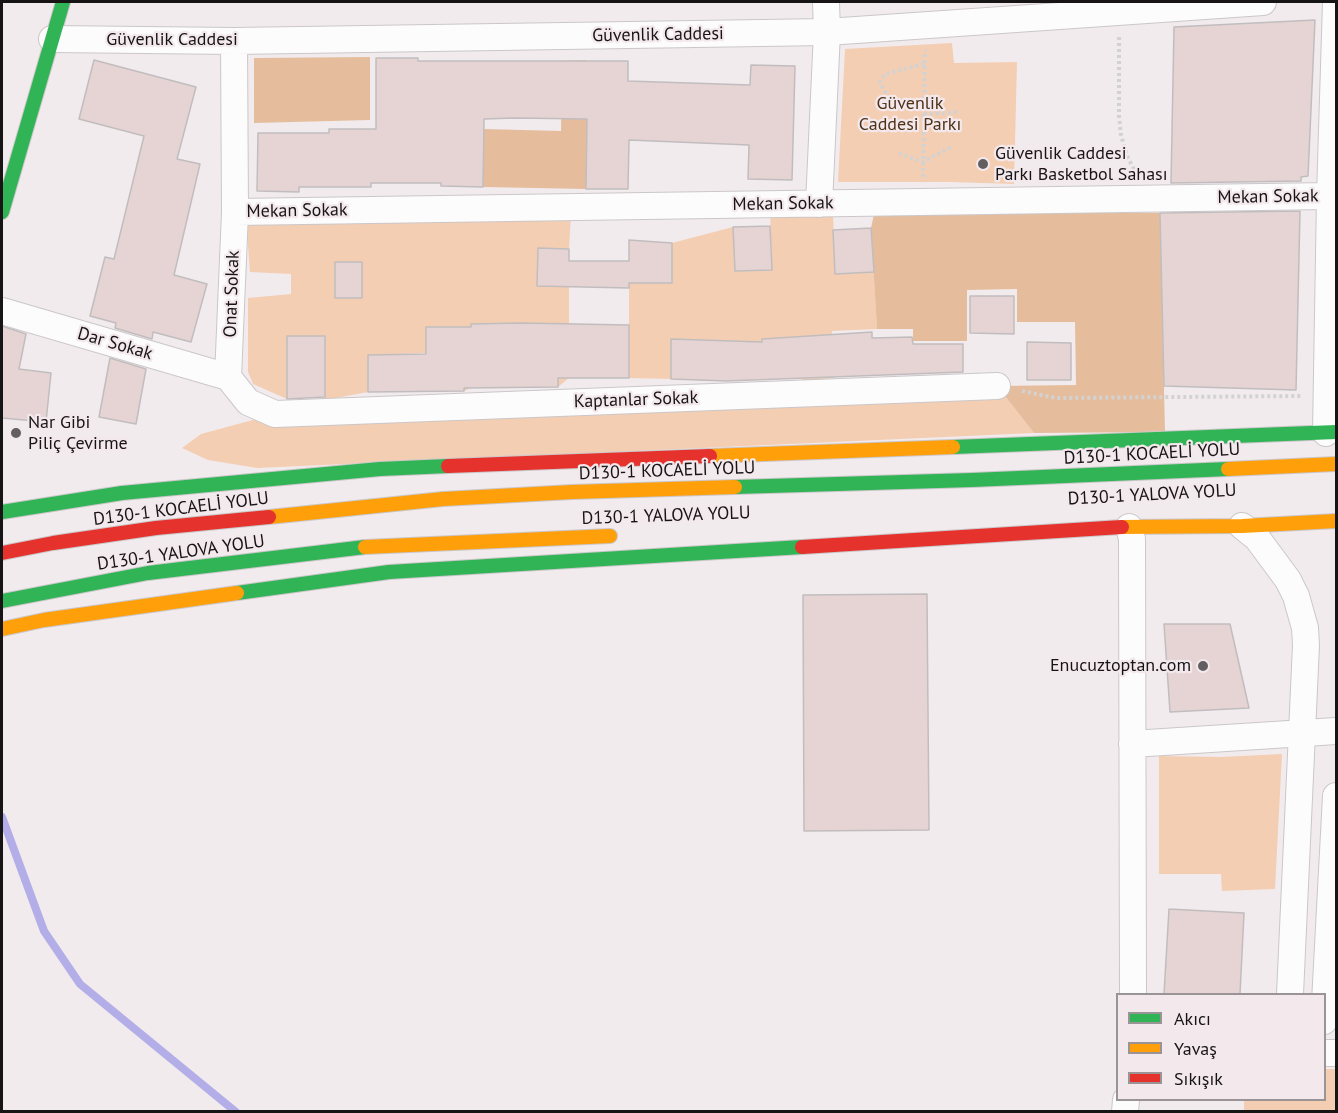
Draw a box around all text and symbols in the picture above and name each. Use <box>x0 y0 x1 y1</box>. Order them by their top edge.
street label: Güvenlik Caddesi <box>592 23 724 47</box>
street label: Güvenlik Caddesi <box>106 29 238 51</box>
park label: Güvenlik Caddesi Parkı <box>859 93 961 136</box>
place label: Güvenlik Caddesi Parkı Basketbol Sahası <box>995 143 1167 186</box>
marker: Güvenlik Caddesi Parkı Basketbol Sahası <box>976 157 990 171</box>
street label: Mekan Sokak <box>1217 185 1319 209</box>
street label: Mekan Sokak <box>732 192 834 216</box>
street label: Mekan Sokak <box>246 199 348 223</box>
street label: Onat Sokak <box>220 250 244 338</box>
street label: Dar Sokak <box>75 323 155 365</box>
street label: Kaptanlar Sokak <box>573 387 699 413</box>
place label: Nar Gibi Piliç Çevirme <box>28 412 128 454</box>
marker: Nar Gibi Piliç Çevirme <box>9 426 23 440</box>
street label: D130-1 KOCAELİ YOLU <box>1063 439 1241 469</box>
street label: D130-1 KOCAELİ YOLU <box>578 457 756 485</box>
street label: D130-1 YALOVA YOLU <box>1067 480 1237 510</box>
street label: D130-1 KOCAELİ YOLU <box>92 488 270 530</box>
street label: D130-1 YALOVA YOLU <box>581 502 751 530</box>
street label: D130-1 YALOVA YOLU <box>96 531 266 575</box>
place label: Enucuztoptan.com <box>1050 655 1191 677</box>
marker: Enucuztoptan.com <box>1196 659 1210 673</box>
legend <box>1116 993 1326 1101</box>
text: Akıcı <box>1174 1007 1211 1030</box>
text: Yavaş <box>1174 1037 1217 1060</box>
text: Sıkışık <box>1174 1067 1223 1090</box>

